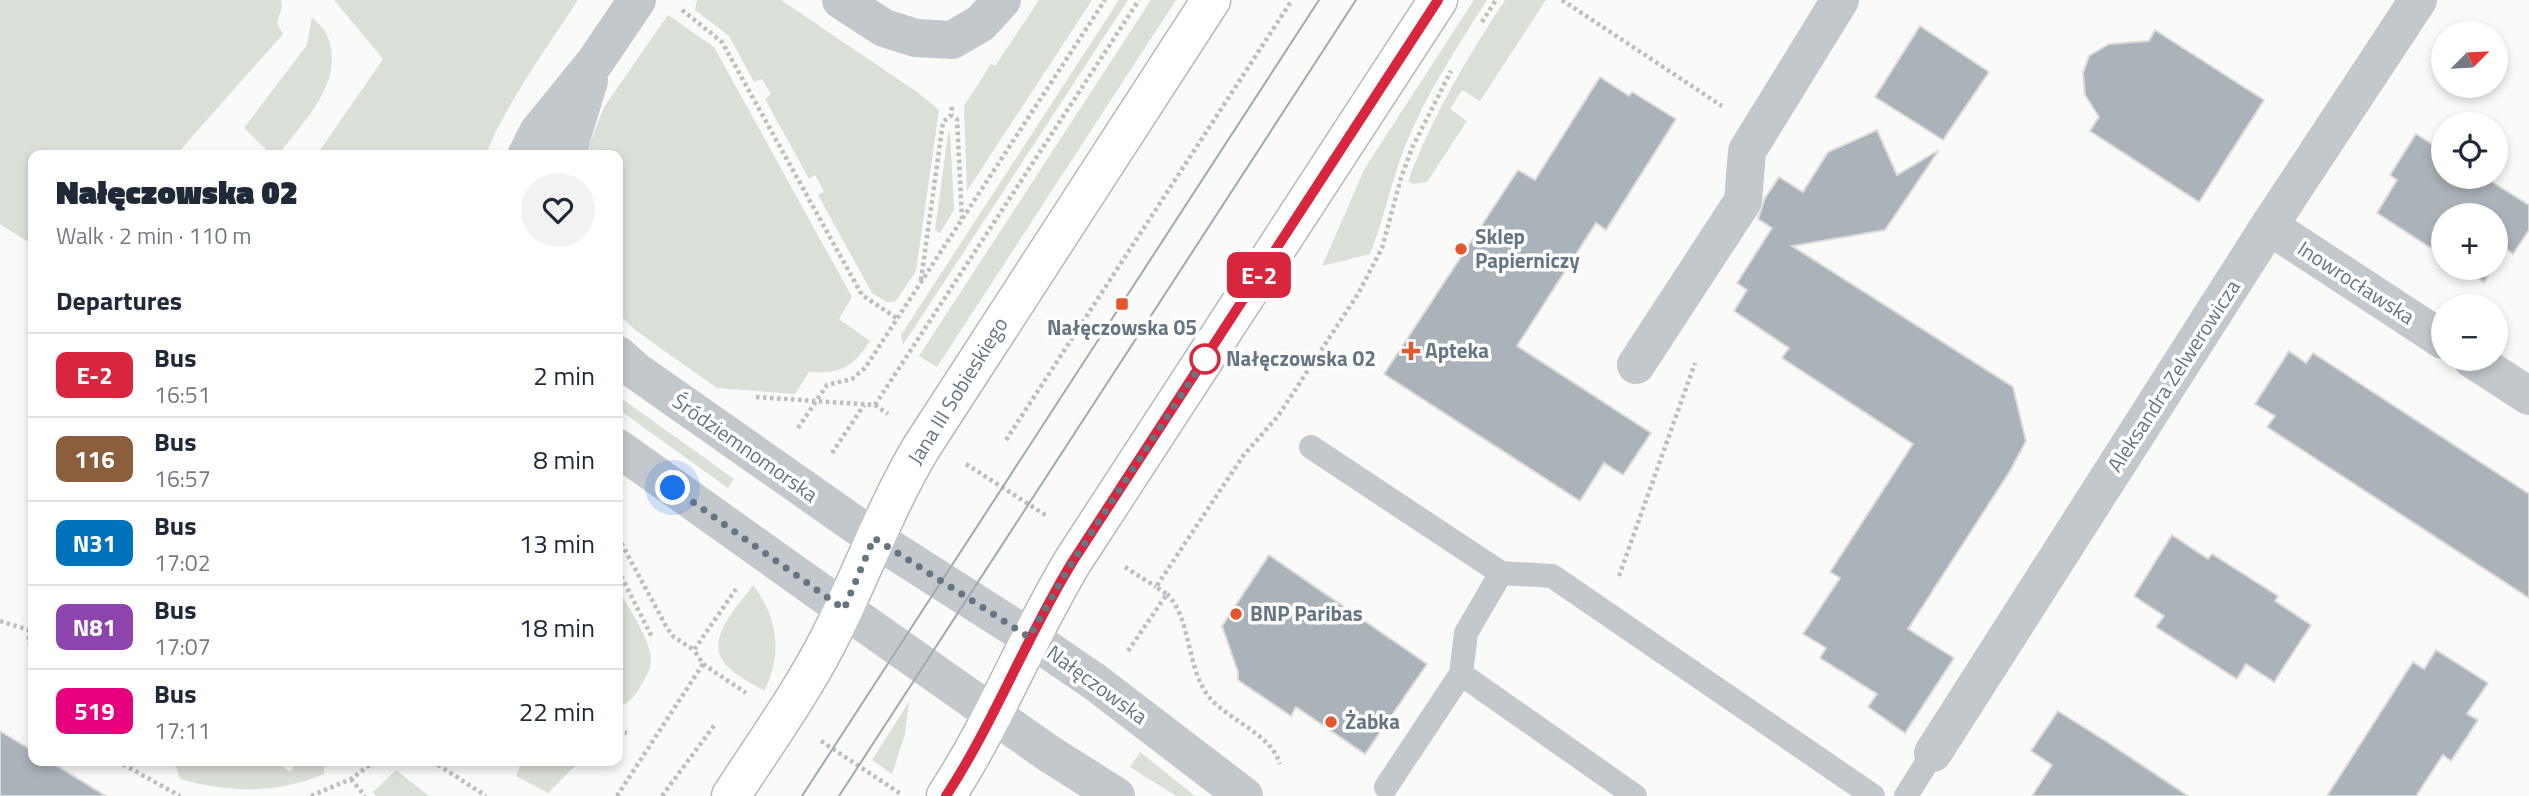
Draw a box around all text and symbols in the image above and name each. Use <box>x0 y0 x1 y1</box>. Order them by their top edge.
north arrow <box>2431 21 2508 98</box>
map controls <box>2431 21 2508 371</box>
button: locate <box>2431 112 2508 189</box>
text: Nałęczowska 02 <box>56 167 298 217</box>
button: heart <box>521 173 595 247</box>
button: + <box>2431 203 2508 280</box>
text: Walk · 2 min · 110 m <box>56 218 252 253</box>
place label: Sklep Papierniczy <box>1475 220 1580 276</box>
street label: Inowrocławska <box>2292 232 2422 332</box>
marker: Sklep Papierniczy <box>1453 241 1469 257</box>
line badge: E-2 <box>1219 252 1299 298</box>
text: E-2 <box>1241 257 1277 293</box>
street label: Aleksandra Zelwerowicza <box>2099 272 2248 478</box>
text: Departures <box>56 281 182 320</box>
button: − <box>2431 294 2508 371</box>
marker: Nałęczowska 05 <box>1114 296 1130 312</box>
street label: Jana III Sobieskiego <box>899 310 1015 471</box>
place label: Nałęczowska 05 <box>1047 311 1197 343</box>
place label: Apteka <box>1425 334 1489 366</box>
text: Bus <box>154 338 196 377</box>
place label: Nałęczowska 02 <box>1226 342 1376 374</box>
marker: Apteka <box>1403 343 1419 359</box>
marker: Nałęczowska 02 <box>1190 344 1220 374</box>
text: 2 min <box>533 356 595 395</box>
text: E-2 <box>76 357 113 393</box>
text: 16:51 <box>154 377 211 412</box>
street label: Śródziemnomorska <box>666 385 825 510</box>
text: Bus <box>154 422 196 461</box>
text: 8 min <box>533 440 595 479</box>
text: 116 <box>74 441 115 477</box>
text: 16:57 <box>154 461 211 496</box>
your location <box>655 470 690 505</box>
text: Bus <box>154 506 196 545</box>
text: 13 min <box>519 524 595 563</box>
text: N31 <box>73 525 116 561</box>
text: 17:02 <box>154 545 211 580</box>
text: Bus <box>154 590 196 629</box>
place label: BNP Paribas <box>1250 597 1363 629</box>
marker: BNP Paribas <box>1228 606 1244 622</box>
text: 18 min <box>519 608 595 647</box>
text: N81 <box>73 609 116 645</box>
text: 17:07 <box>154 629 211 664</box>
street label: Nałęczowska <box>1041 637 1155 732</box>
text: Bus <box>154 674 196 713</box>
text: 22 min <box>519 692 595 731</box>
text: 519 <box>74 693 115 729</box>
place label: Żabka <box>1345 705 1400 737</box>
text: 17:11 <box>154 713 211 748</box>
marker: Żabka <box>1323 714 1339 730</box>

